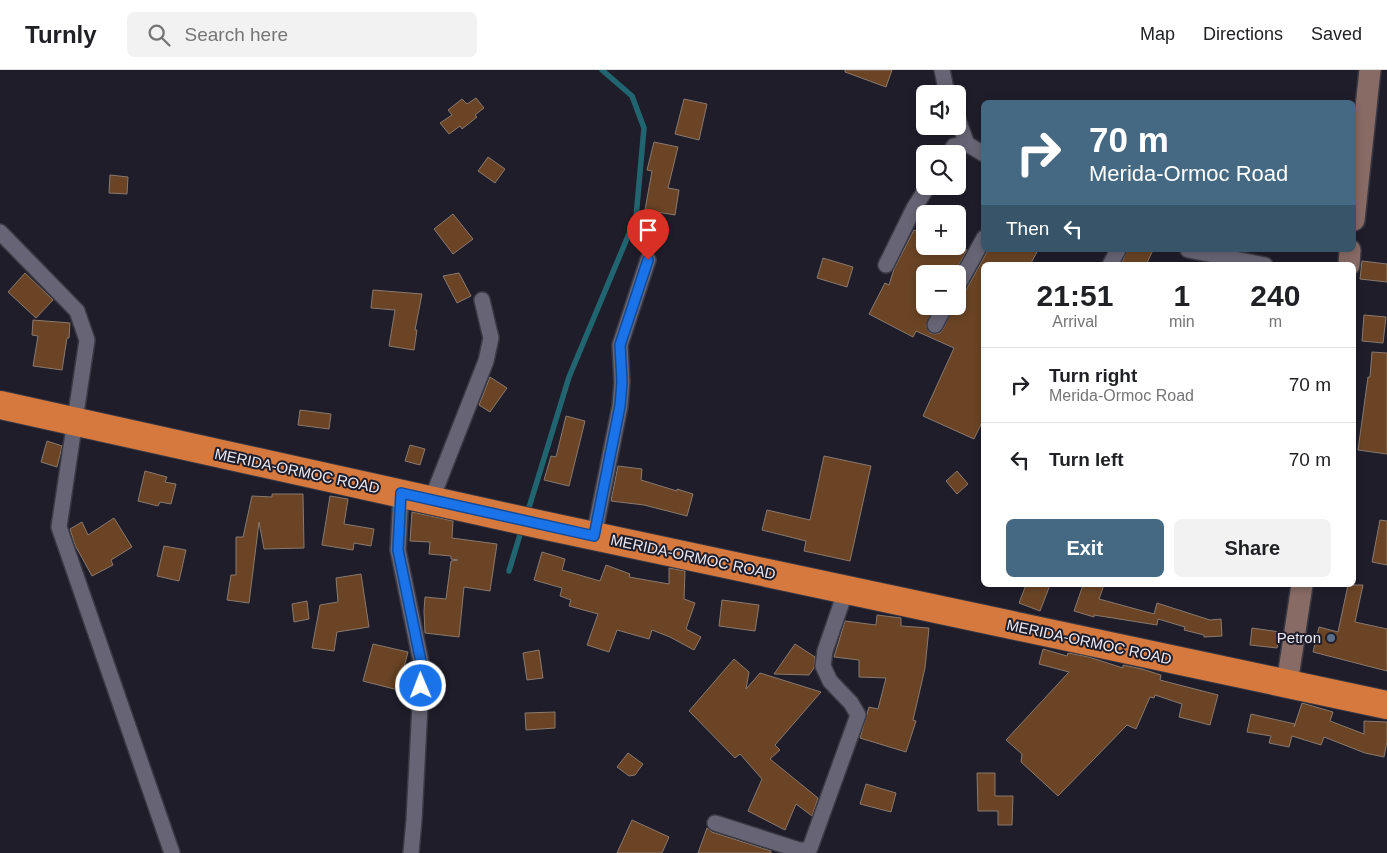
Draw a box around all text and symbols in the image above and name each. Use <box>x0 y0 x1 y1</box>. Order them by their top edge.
search box <box>127 12 477 57</box>
text: Turnly <box>25 21 97 48</box>
icon: search <box>145 21 173 49</box>
text: Search here <box>185 24 288 45</box>
text: Map <box>1140 24 1175 44</box>
text: Directions <box>1203 24 1283 44</box>
text: Saved <box>1311 24 1362 44</box>
map controls <box>916 85 966 315</box>
button: sound <box>916 85 966 135</box>
icon: right <box>1006 120 1071 185</box>
text: 70 m <box>1089 120 1169 159</box>
button: search <box>916 145 966 195</box>
text: Merida-Ormoc Road <box>1089 161 1288 186</box>
button: + <box>916 205 966 255</box>
pin <box>627 209 669 260</box>
icon: left <box>1059 215 1087 243</box>
icon: arrive <box>634 216 662 244</box>
text: Then <box>1006 218 1049 239</box>
button: − <box>916 265 966 315</box>
text: 21:51 <box>1037 279 1113 312</box>
text: 1 <box>1173 279 1190 312</box>
text: 240 <box>1250 279 1300 312</box>
text: Arrival <box>1052 313 1098 330</box>
text: min <box>1169 313 1195 330</box>
text: m <box>1269 313 1282 330</box>
text: Turn right <box>1049 365 1137 386</box>
icon: right <box>1006 371 1034 399</box>
text: 70 m <box>1289 374 1331 395</box>
text: Merida-Ormoc Road <box>1049 387 1194 404</box>
street label: MERIDA-ORMOC ROAD <box>213 445 381 496</box>
icon: left <box>1006 446 1034 474</box>
text: Turn left <box>1049 449 1124 470</box>
text: 70 m <box>1289 449 1331 470</box>
button: Exit <box>1006 519 1164 577</box>
button: Share <box>1174 519 1331 577</box>
street label: MERIDA-ORMOC ROAD <box>609 531 777 582</box>
street label: MERIDA-ORMOC ROAD <box>1005 616 1173 667</box>
place label: Petron <box>1277 629 1321 646</box>
marker: Petron <box>1325 632 1337 644</box>
position arrow <box>394 659 446 711</box>

